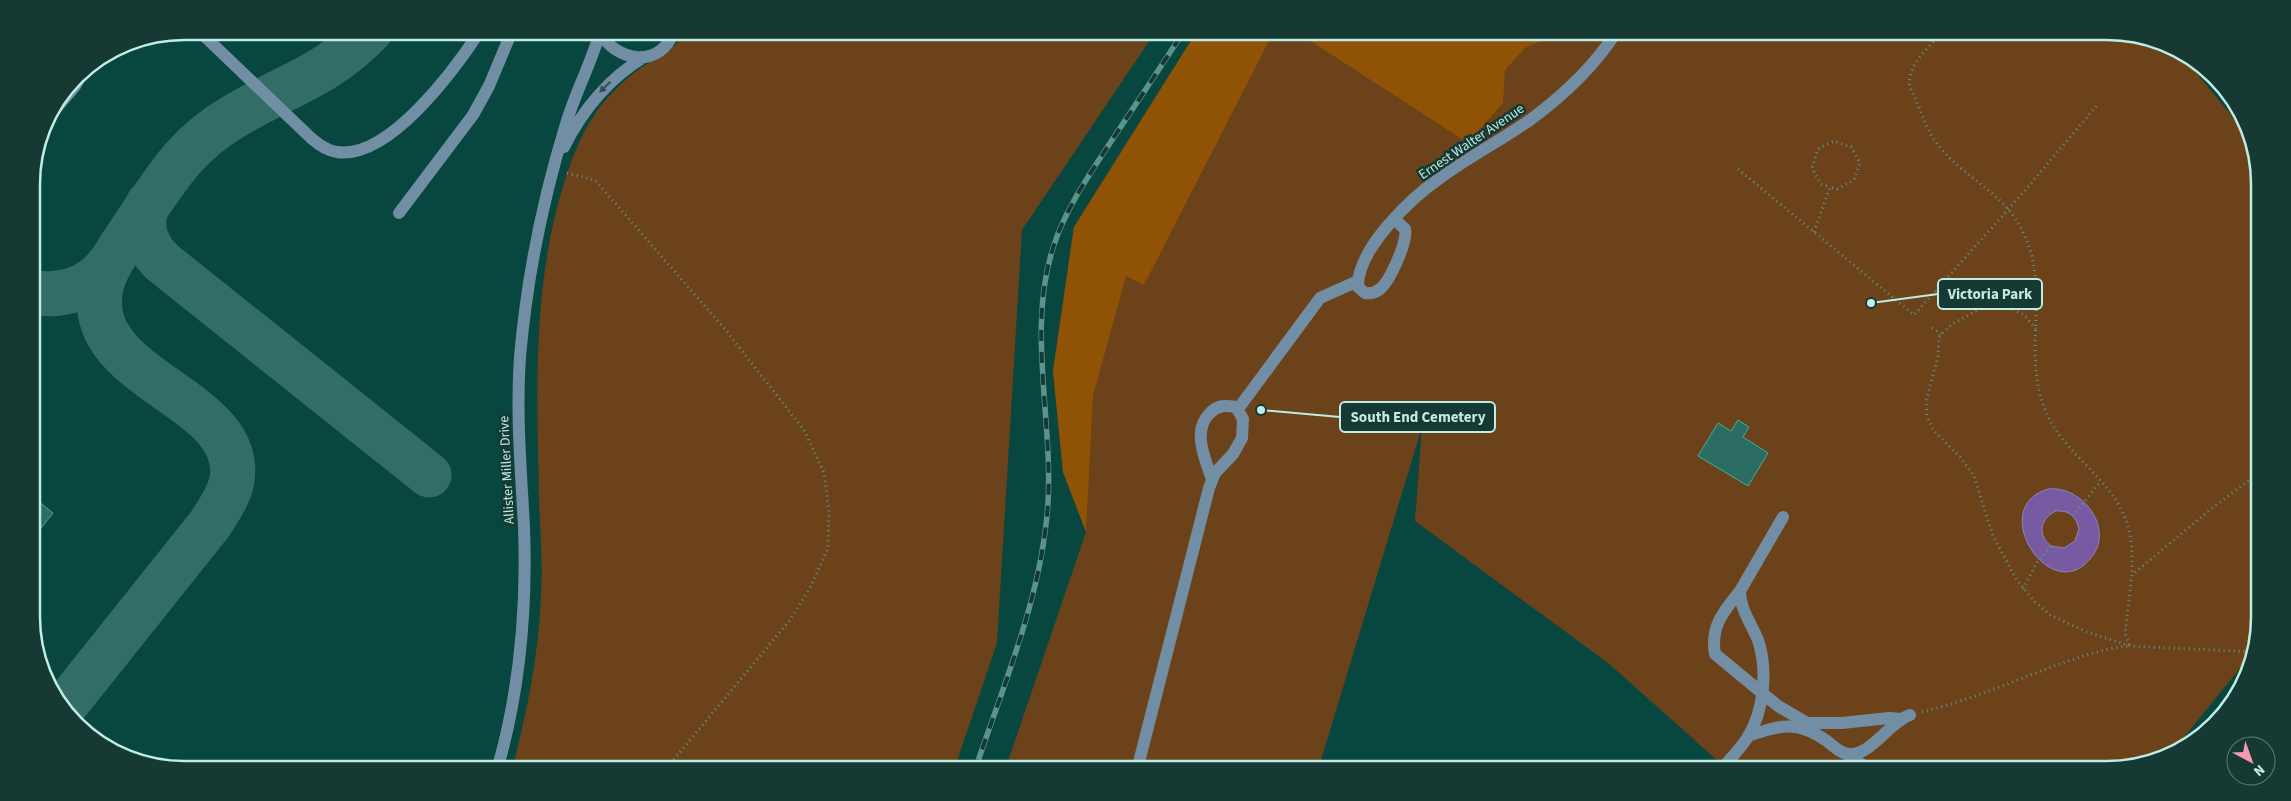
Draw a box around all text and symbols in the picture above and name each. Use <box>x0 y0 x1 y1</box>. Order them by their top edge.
one-way arrow <box>600 81 612 93</box>
street label: Ernest Walter Avenue <box>1415 99 1528 185</box>
callout: Victoria Park <box>1938 279 2042 309</box>
text: Victoria Park <box>1947 284 2033 305</box>
callout: South End Cemetery <box>1340 402 1495 432</box>
text: South End Cemetery <box>1351 407 1486 428</box>
street label: Allister Miller Drive <box>494 415 520 525</box>
north arrow <box>2226 736 2276 786</box>
text: N <box>2249 759 2269 781</box>

